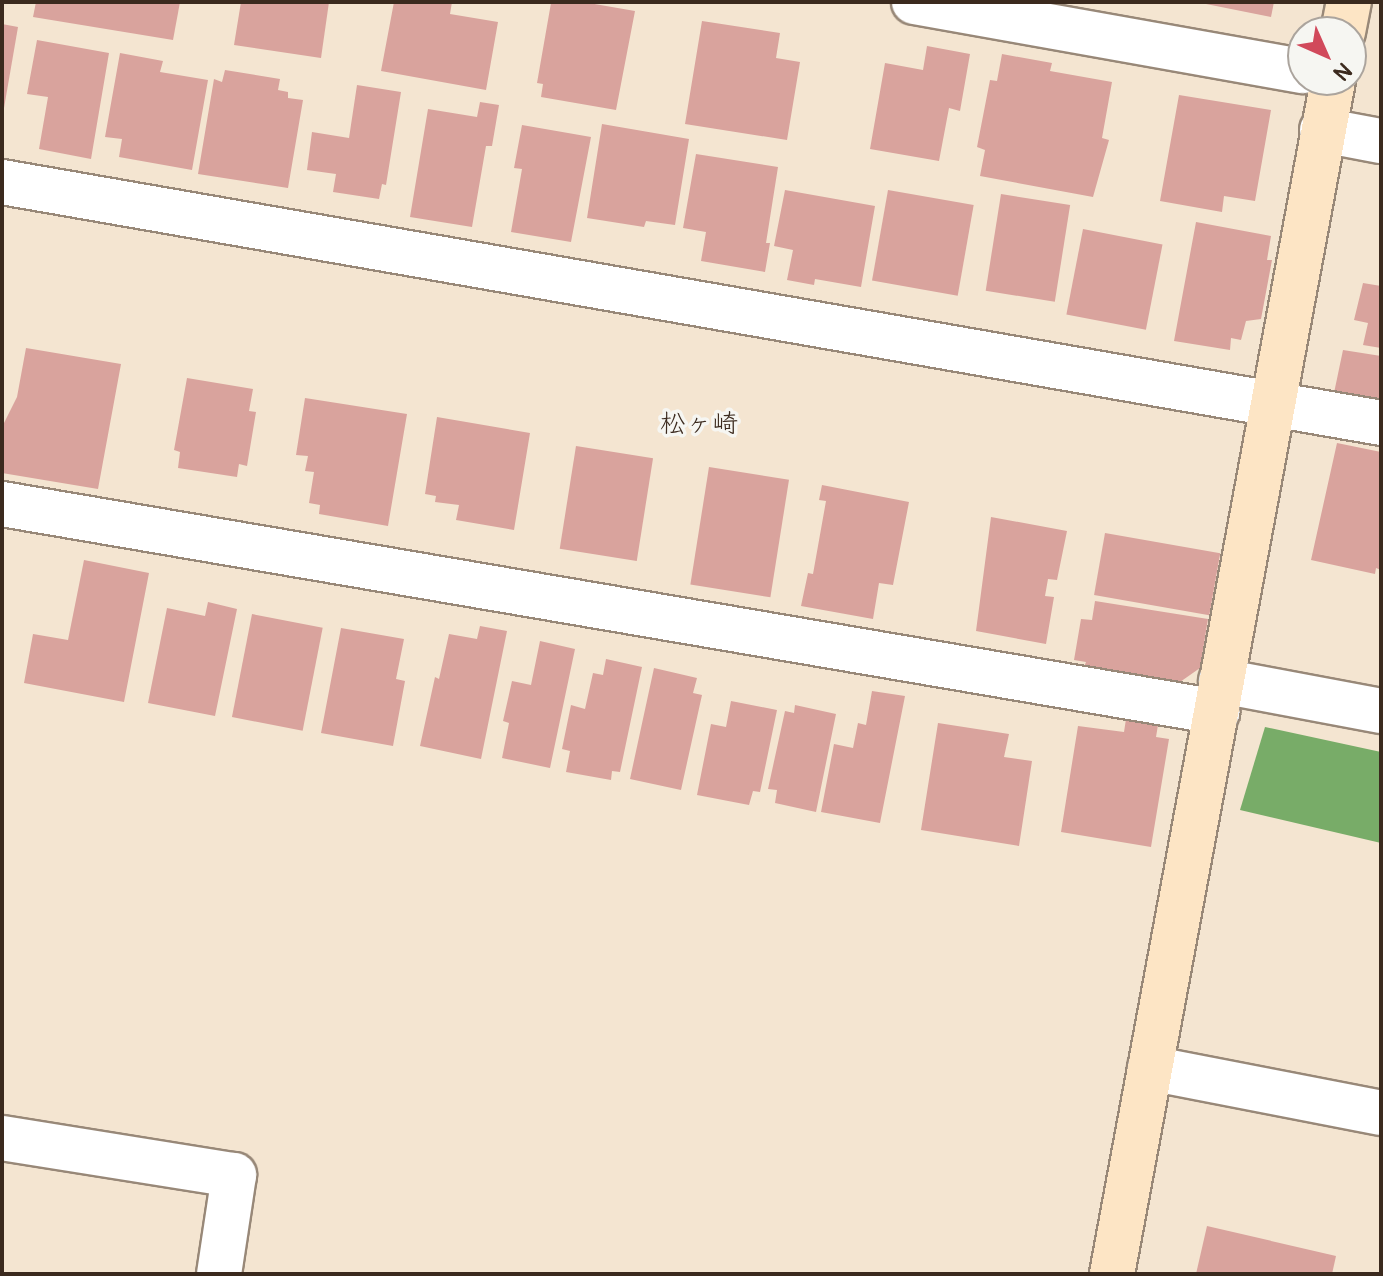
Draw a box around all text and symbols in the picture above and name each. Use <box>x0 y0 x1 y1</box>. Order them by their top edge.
north arrow <box>1287 16 1367 96</box>
text: N <box>1327 56 1358 87</box>
district label: 松ヶ崎 <box>660 409 738 441</box>

